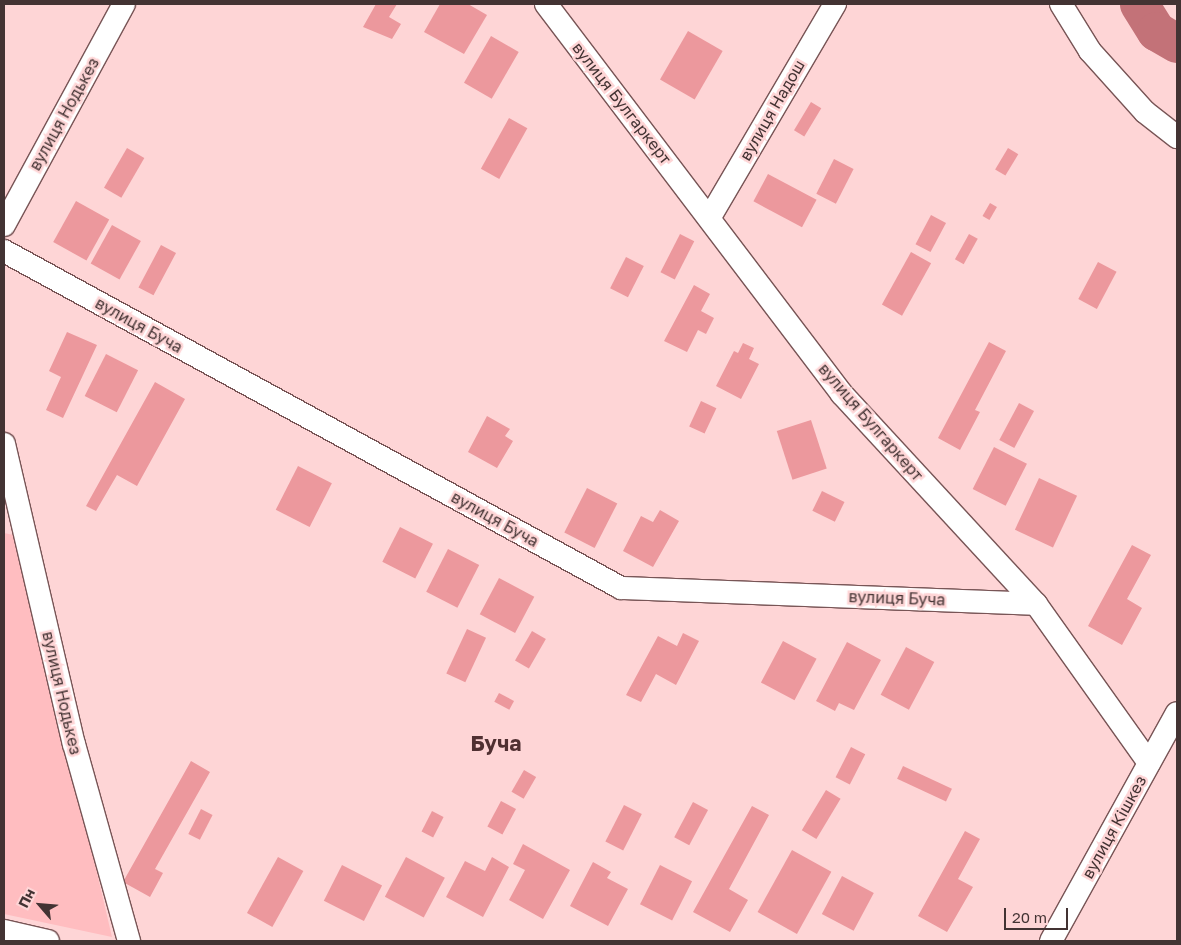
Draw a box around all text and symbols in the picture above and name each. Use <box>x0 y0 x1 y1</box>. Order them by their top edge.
street label: вулиця Булгаркерт <box>568 38 676 168</box>
street label: вулиця Нодькез <box>25 54 103 174</box>
street label: вулиця Надош <box>735 56 809 164</box>
street label: вулиця Буча <box>92 293 186 357</box>
street label: вулиця Булгаркерт <box>815 359 927 485</box>
street label: вулиця Буча <box>448 487 542 551</box>
street label: вулиця Буча <box>848 587 946 609</box>
street label: вулиця Нодькез <box>38 629 86 757</box>
district label: Буча <box>471 730 521 756</box>
street label: вулиця Кішкез <box>1078 772 1150 882</box>
north arrow <box>15 880 65 930</box>
text: Пн <box>14 886 38 910</box>
scale bar <box>1006 898 1070 930</box>
text: 20 m <box>1012 908 1047 926</box>

